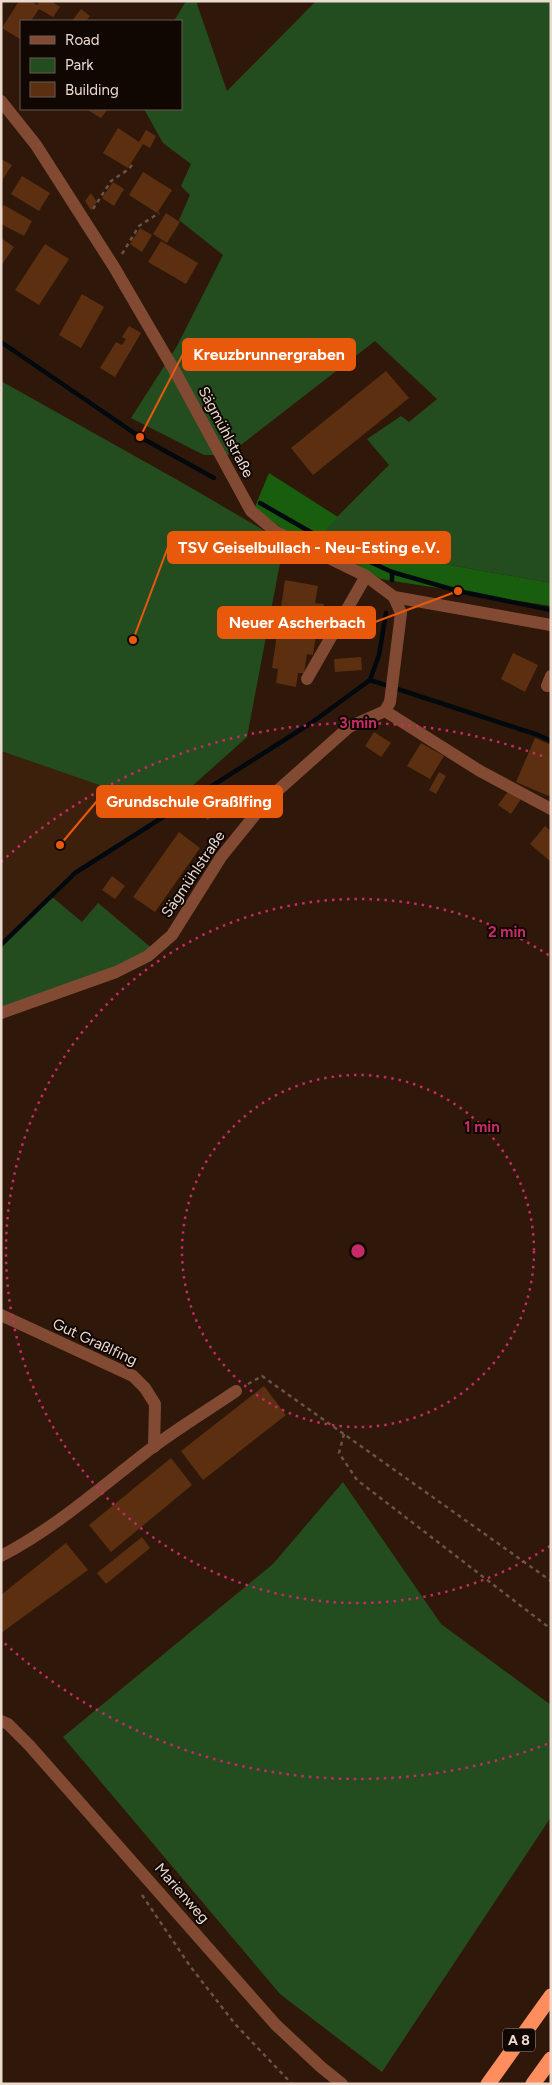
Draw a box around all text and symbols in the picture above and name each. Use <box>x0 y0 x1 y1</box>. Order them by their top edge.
legend <box>20 20 182 110</box>
text: Road <box>65 31 100 49</box>
text: Park <box>65 56 94 74</box>
text: Building <box>65 81 119 99</box>
callout: Kreuzbrunnergraben <box>183 339 355 370</box>
text: Kreuzbrunnergraben <box>193 345 345 364</box>
street label: Sägmühlstraße <box>194 383 258 481</box>
callout: TSV Geiselbullach - Neu-Esting e.V. <box>168 532 450 563</box>
text: TSV Geiselbullach - Neu-Esting e.V. <box>178 538 440 557</box>
callout: Neuer Ascherbach <box>218 607 375 638</box>
text: Neuer Ascherbach <box>229 613 365 632</box>
text: 3 min <box>339 714 377 732</box>
callout: Grundschule Graßlfing <box>97 786 282 817</box>
text: Grundschule Graßlfing <box>106 792 272 811</box>
street label: Sägmühlstraße <box>157 827 229 921</box>
text: 2 min <box>488 923 526 941</box>
text: 1 min <box>464 1118 500 1136</box>
centre of rings <box>349 1242 367 1260</box>
street label: Gut Graßlfing <box>50 1315 140 1369</box>
street label: Marienweg <box>151 1859 213 1927</box>
road number: A 8 <box>503 2028 535 2052</box>

